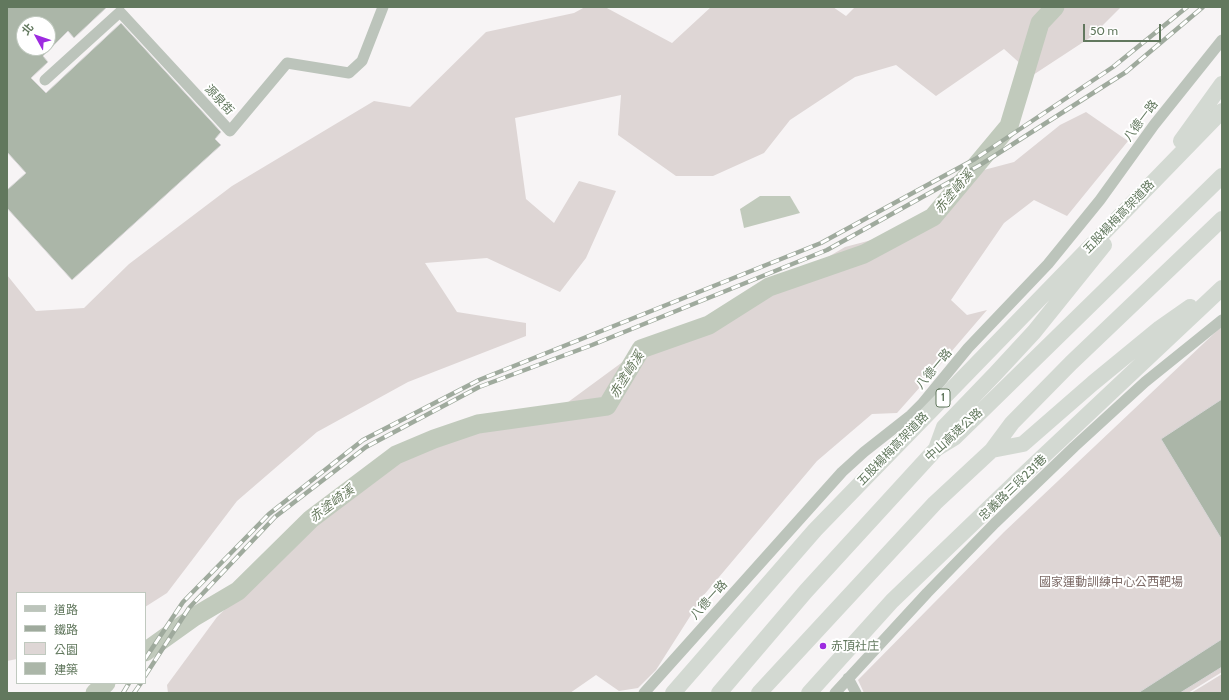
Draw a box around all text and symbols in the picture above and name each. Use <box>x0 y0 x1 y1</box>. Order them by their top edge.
north arrow <box>16 16 56 56</box>
scale bar <box>1085 16 1163 42</box>
text: 北 <box>19 20 36 38</box>
text: 50 m <box>1090 23 1118 38</box>
street label: 源泉街 <box>201 82 237 118</box>
street label: 八德一路 <box>1121 97 1161 145</box>
water label: 赤塗崎溪 <box>931 167 977 217</box>
street label: 五股楊梅高架道路 <box>1080 177 1158 257</box>
street label: 八德一路 <box>913 346 955 392</box>
water label: 赤塗崎溪 <box>607 349 647 401</box>
road number: 1 <box>936 389 950 407</box>
street label: 中山高速公路 <box>922 406 986 464</box>
street label: 五股楊梅高架道路 <box>854 409 932 489</box>
street label: 忠義路三段231巷 <box>976 452 1050 524</box>
water label: 赤塗崎溪 <box>307 482 357 526</box>
park label: 國家運動訓練中心公西靶場 <box>1039 575 1183 589</box>
street label: 八德一路 <box>688 577 730 623</box>
legend <box>16 592 146 684</box>
text: 道路 <box>54 602 78 617</box>
text: 鐵路 <box>54 622 78 637</box>
place label: 赤頂社庄 <box>831 639 879 653</box>
marker: 赤頂社庄 <box>818 641 828 651</box>
text: 公園 <box>54 642 78 657</box>
text: 建築 <box>54 662 78 677</box>

